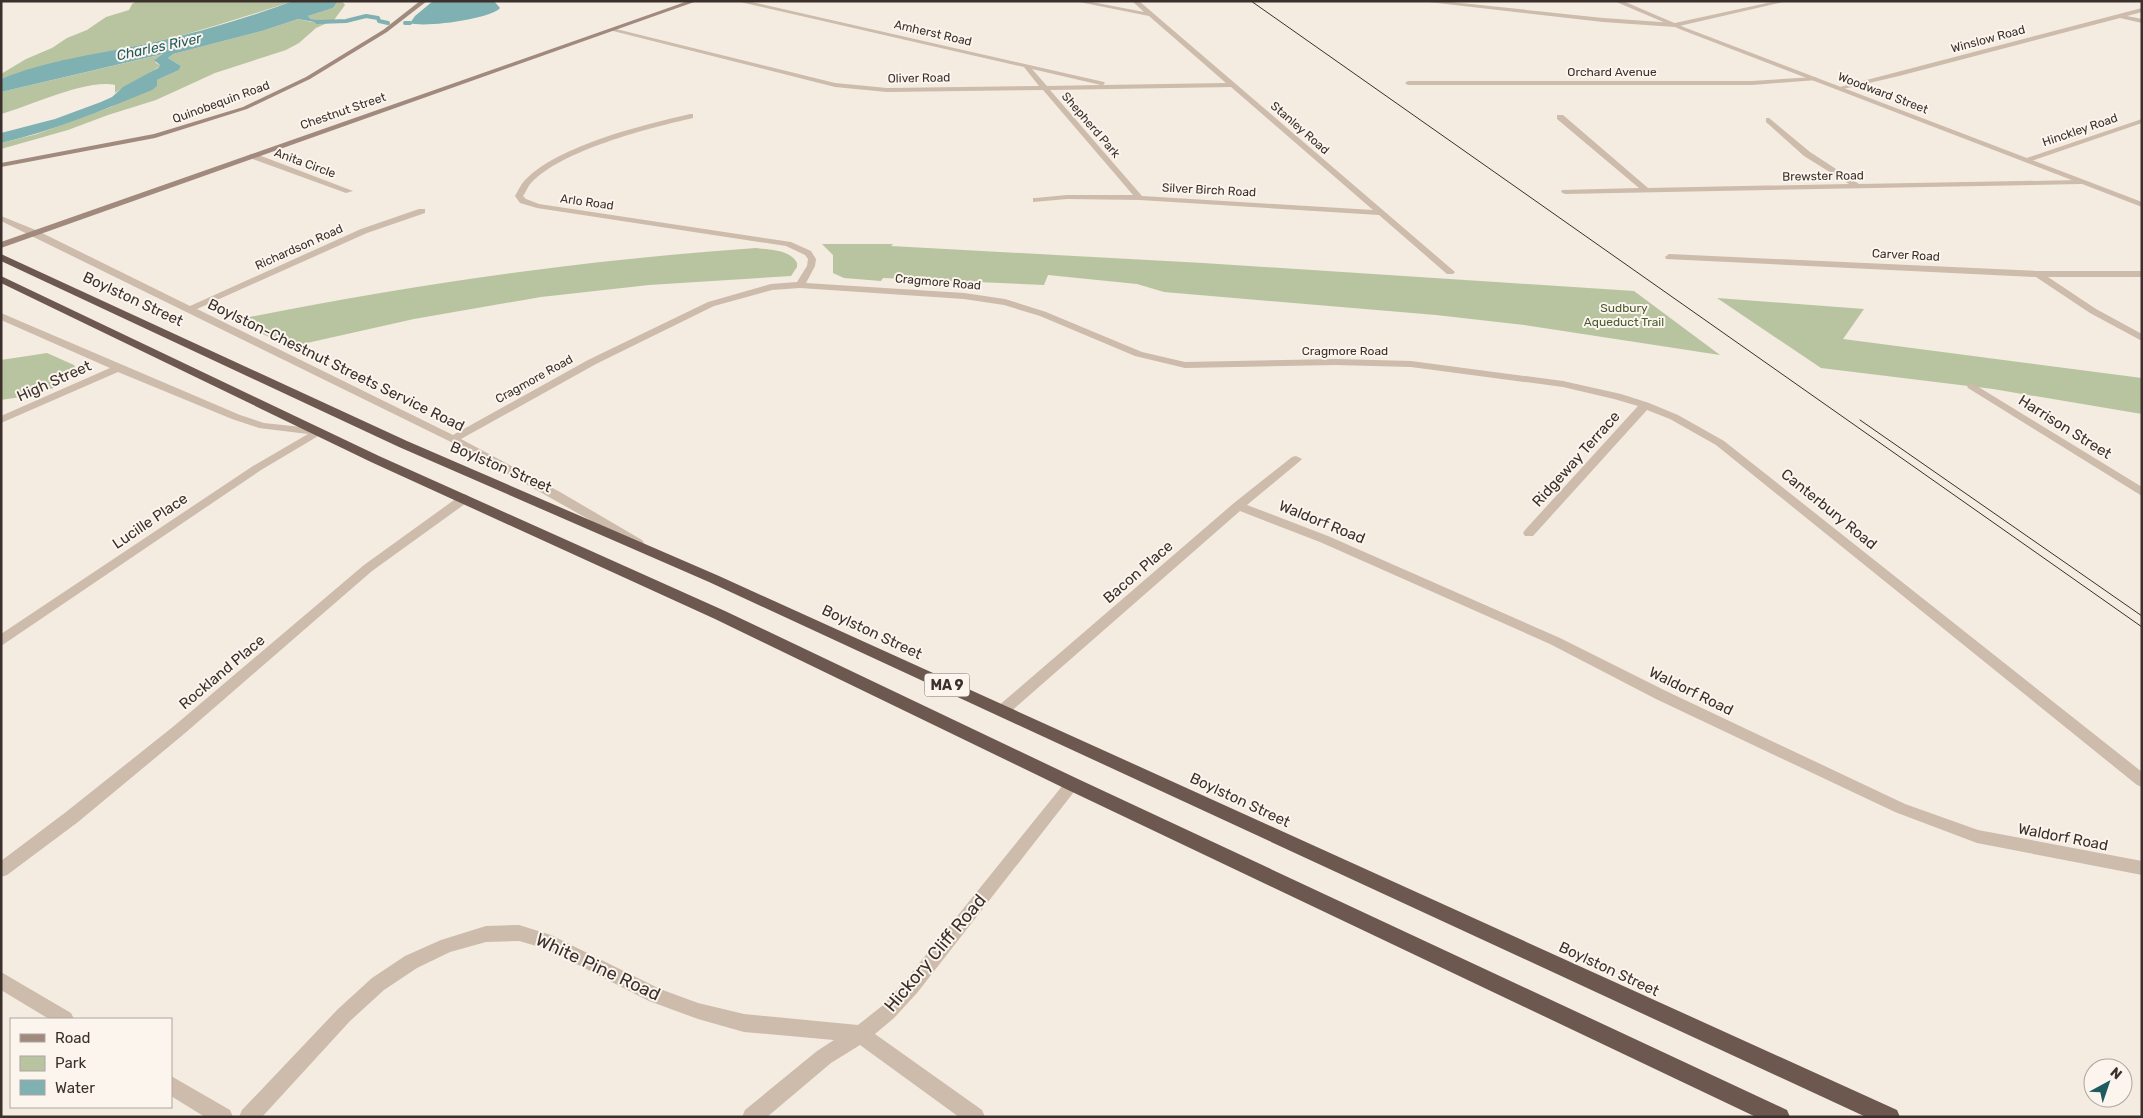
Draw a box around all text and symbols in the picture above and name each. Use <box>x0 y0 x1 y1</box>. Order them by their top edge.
street label: Amherst Road <box>893 17 973 49</box>
street label: Winslow Road <box>1949 22 2027 56</box>
water label: Charles River <box>115 30 204 64</box>
street label: Orchard Avenue <box>1567 65 1657 79</box>
street label: Woodward Street <box>1836 69 1930 117</box>
street label: Oliver Road <box>887 70 951 86</box>
street label: Quinobequin Road <box>171 78 271 126</box>
street label: Shepherd Park <box>1059 89 1124 161</box>
street label: Chestnut Street <box>298 90 388 132</box>
street label: Stanley Road <box>1268 99 1332 157</box>
street label: Hinckley Road <box>2041 111 2119 149</box>
street label: Anita Circle <box>272 145 338 181</box>
street label: Brewster Road <box>1782 168 1864 184</box>
street label: Silver Birch Road <box>1162 181 1256 199</box>
street label: Arlo Road <box>559 191 615 213</box>
street label: Richardson Road <box>253 221 345 273</box>
street label: Carver Road <box>1872 246 1940 264</box>
street label: Boylston Street <box>80 268 186 330</box>
street label: Cragmore Road <box>894 271 982 293</box>
street label: Boylston-Chestnut Streets Service Road <box>205 295 467 435</box>
park label: Sudbury Aqueduct Trail <box>1584 301 1664 329</box>
street label: Cragmore Road <box>1302 344 1388 358</box>
street label: Cragmore Road <box>493 352 575 406</box>
street label: High Street <box>14 357 94 405</box>
street label: Harrison Street <box>2015 391 2115 463</box>
street label: Ridgeway Terrace <box>1528 407 1624 511</box>
street label: Boylston Street <box>448 438 555 497</box>
street label: Canterbury Road <box>1777 465 1881 553</box>
street label: Lucille Place <box>109 489 191 553</box>
street label: Waldorf Road <box>1276 497 1368 547</box>
street label: Bacon Place <box>1100 537 1176 607</box>
street label: Boylston Street <box>819 601 925 663</box>
street label: Rockland Place <box>176 631 268 713</box>
street label: Waldorf Road <box>1646 663 1736 719</box>
road number: MA 9 <box>924 674 970 696</box>
street label: Boylston Street <box>1187 769 1293 831</box>
street label: Waldorf Road <box>2016 819 2110 855</box>
street label: Hickory Cliff Road <box>879 890 991 1016</box>
street label: White Pine Road <box>532 928 664 1006</box>
street label: Boylston Street <box>1556 938 1662 1000</box>
legend <box>10 1018 172 1108</box>
text: Road <box>55 1029 91 1047</box>
text: Park <box>55 1054 86 1072</box>
north arrow <box>2083 1058 2133 1108</box>
text: N <box>2107 1064 2125 1083</box>
text: Water <box>55 1079 95 1097</box>

